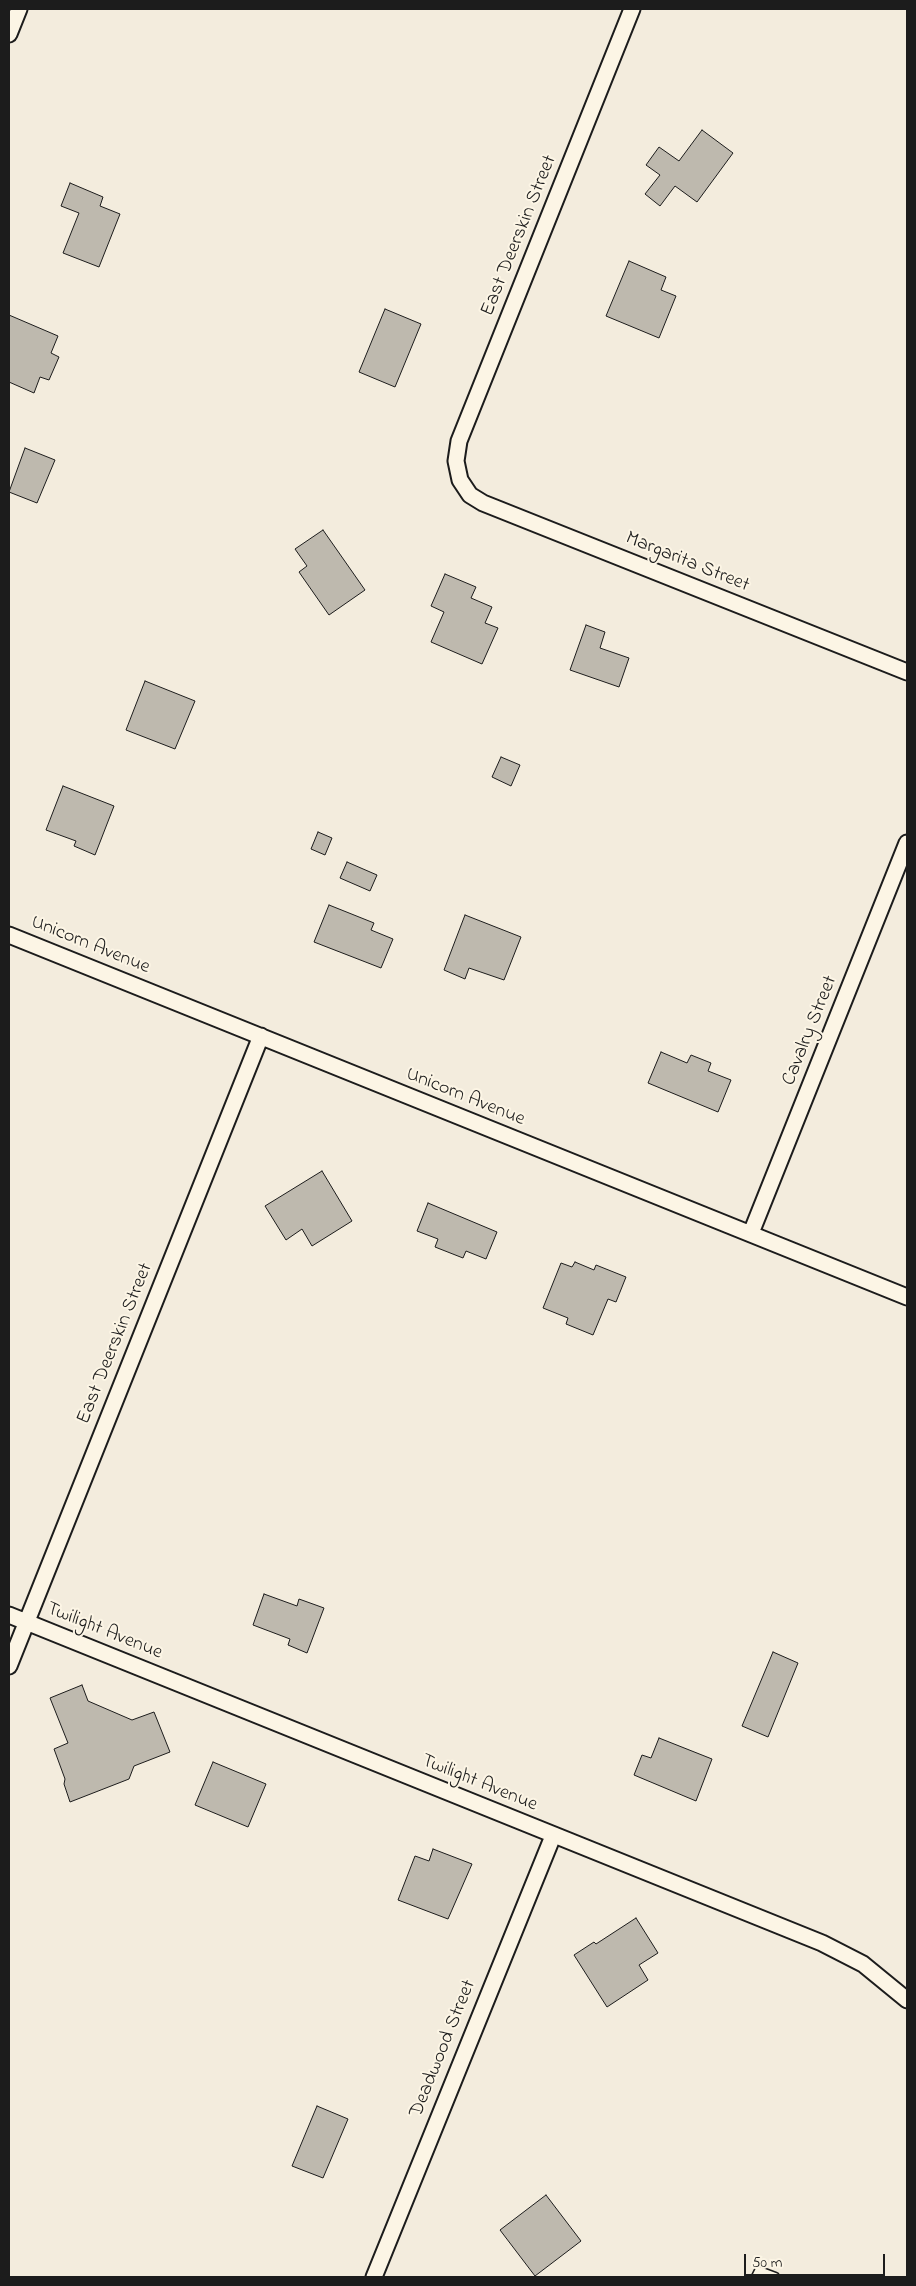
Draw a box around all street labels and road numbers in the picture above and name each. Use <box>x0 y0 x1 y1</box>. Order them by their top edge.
street label: East Deerskin Street <box>477 152 563 320</box>
street label: Margarita Street <box>621 527 753 599</box>
street label: Unicorn Avenue <box>27 911 153 981</box>
street label: Cavalry Street <box>778 973 844 1089</box>
street label: Unicorn Avenue <box>402 1063 528 1133</box>
street label: East Deerskin Street <box>73 1260 159 1428</box>
street label: Twilight Avenue <box>42 1598 166 1666</box>
street label: Twilight Avenue <box>417 1750 541 1818</box>
street label: Deadwood Street <box>406 1977 482 2121</box>

